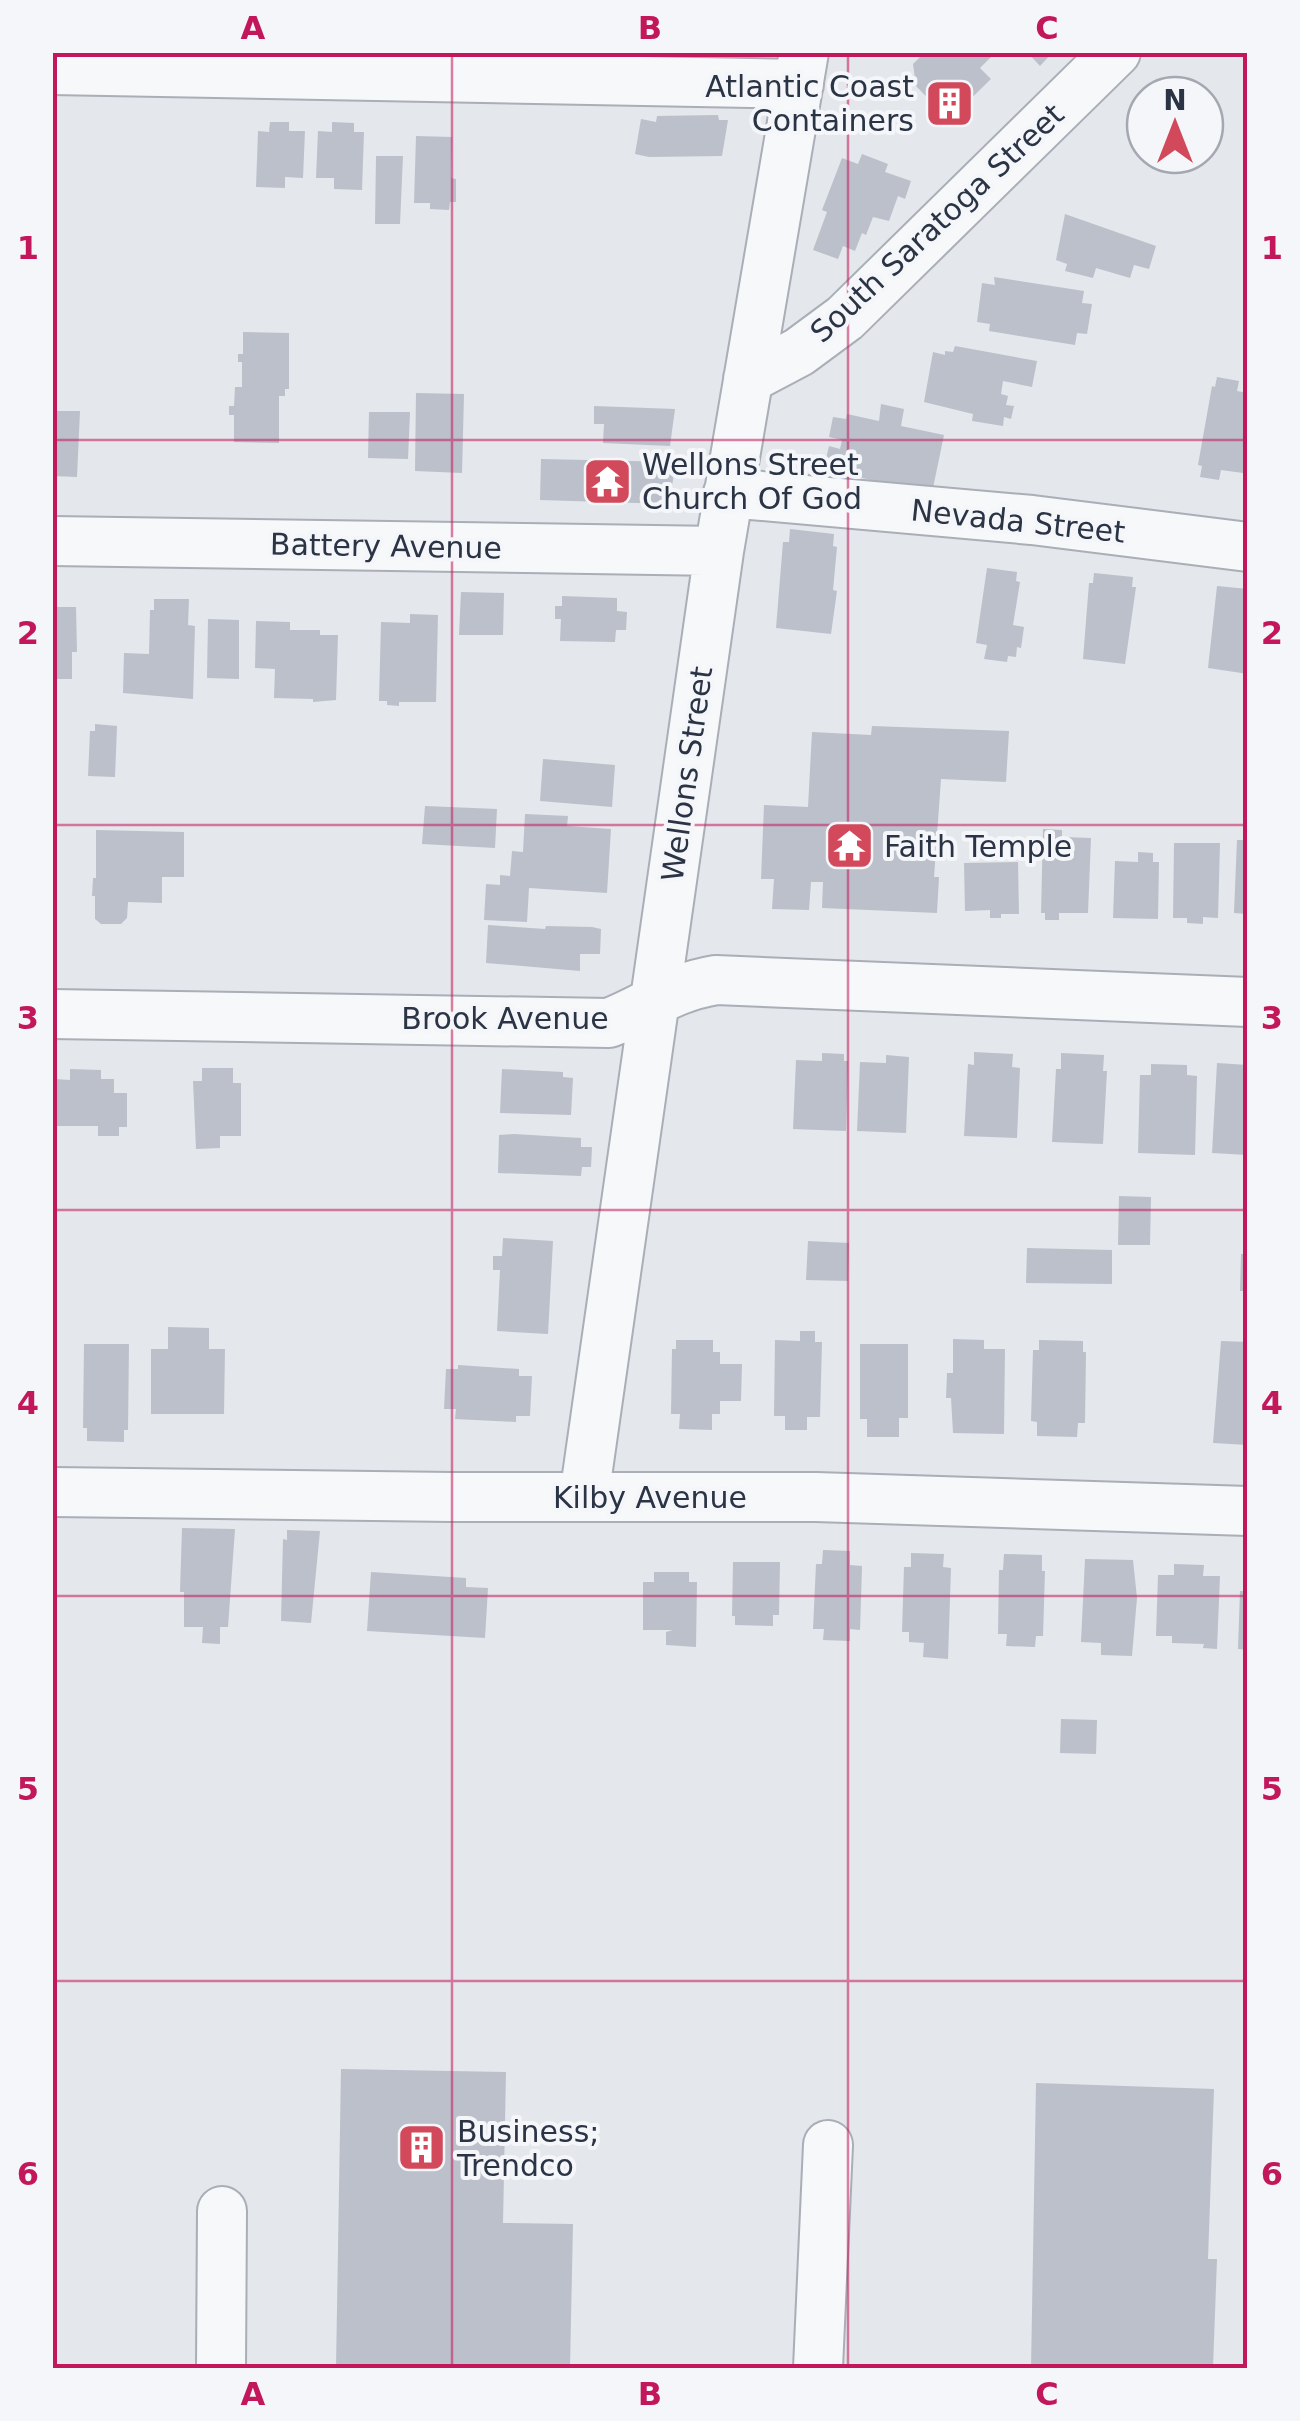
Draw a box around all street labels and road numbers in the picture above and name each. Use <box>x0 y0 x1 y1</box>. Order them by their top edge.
street label: South Saratoga Street <box>803 96 1071 349</box>
street label: Nevada Street <box>909 492 1127 550</box>
street label: Battery Avenue <box>270 526 502 566</box>
street label: Wellons Street <box>655 664 719 884</box>
street label: Brook Avenue <box>401 1001 609 1036</box>
street label: Kilby Avenue <box>553 1480 747 1515</box>

